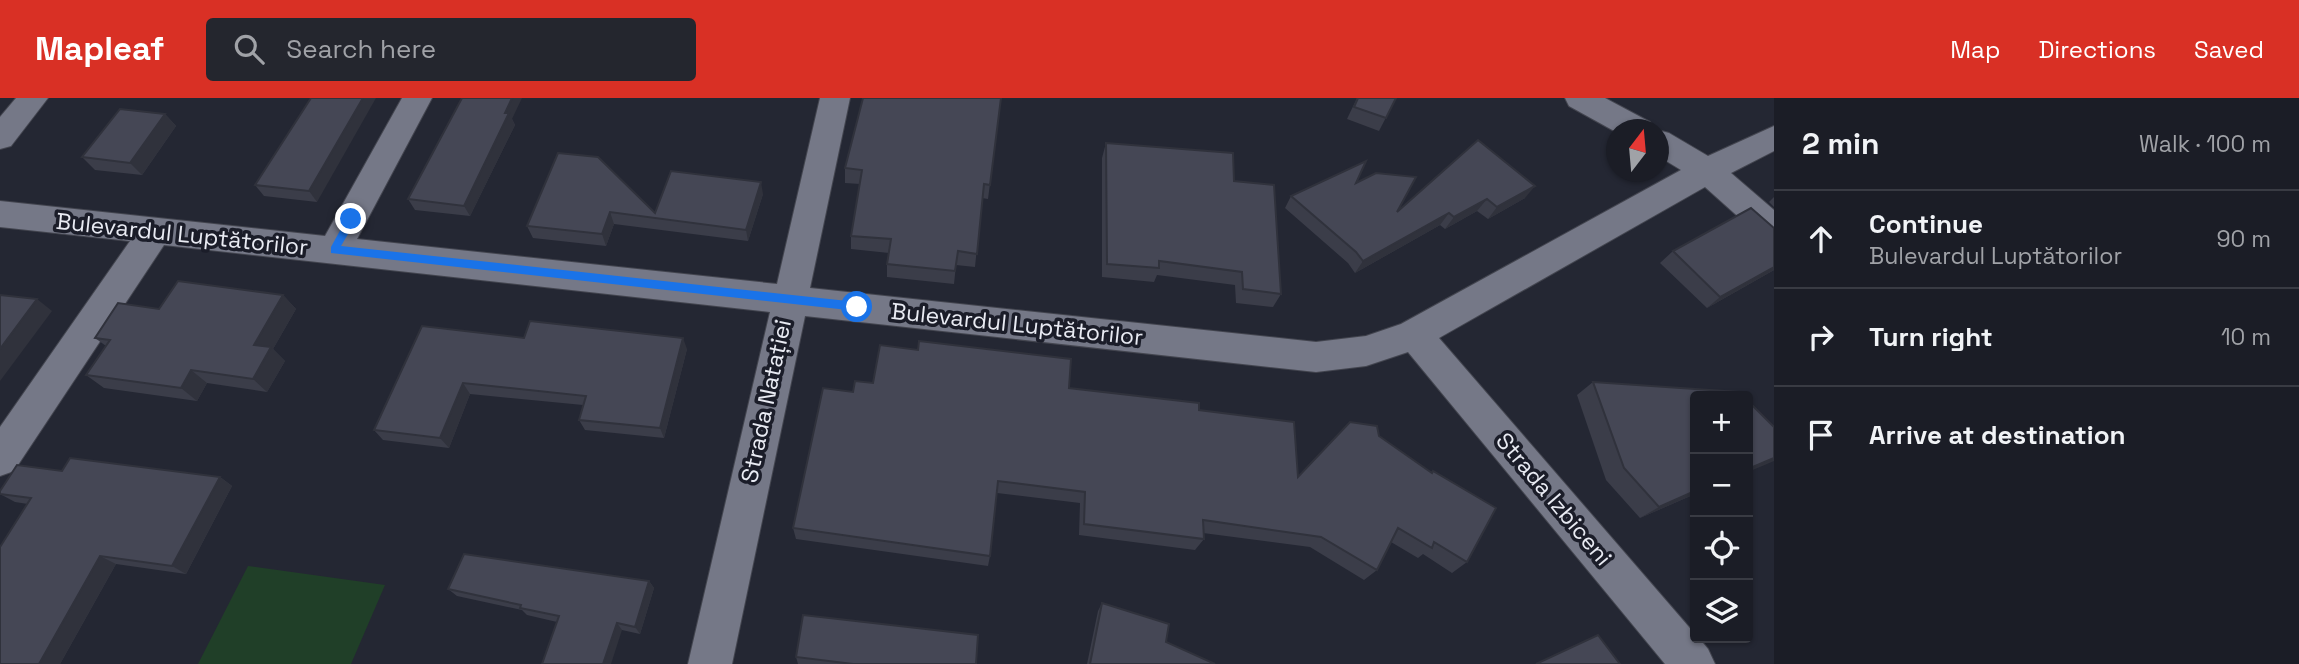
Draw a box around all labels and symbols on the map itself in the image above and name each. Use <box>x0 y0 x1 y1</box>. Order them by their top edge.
north arrow <box>1606 119 1669 182</box>
route end <box>335 203 366 234</box>
street label: Bulevardul Luptătorilor <box>55 206 309 262</box>
route start <box>841 291 872 322</box>
street label: Bulevardul Luptătorilor <box>890 296 1144 352</box>
street label: Strada Natației <box>734 317 798 485</box>
street label: Strada Izbiceni <box>1489 426 1619 572</box>

